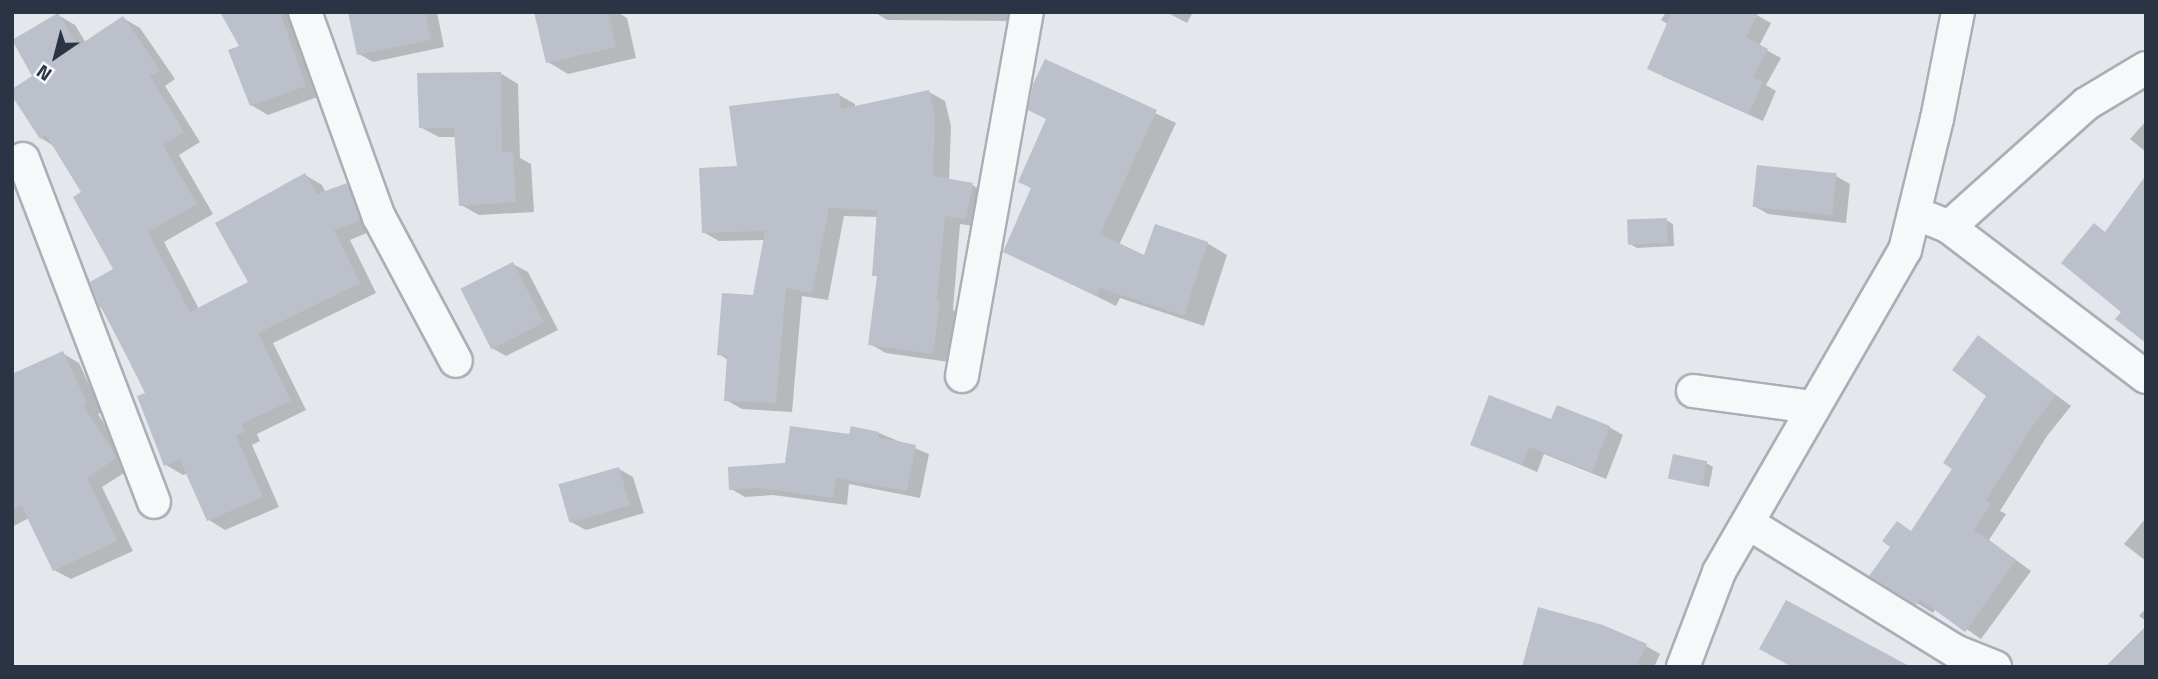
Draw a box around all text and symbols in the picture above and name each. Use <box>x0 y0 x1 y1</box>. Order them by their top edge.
north arrow <box>21 21 91 91</box>
text: N <box>30 58 57 89</box>

